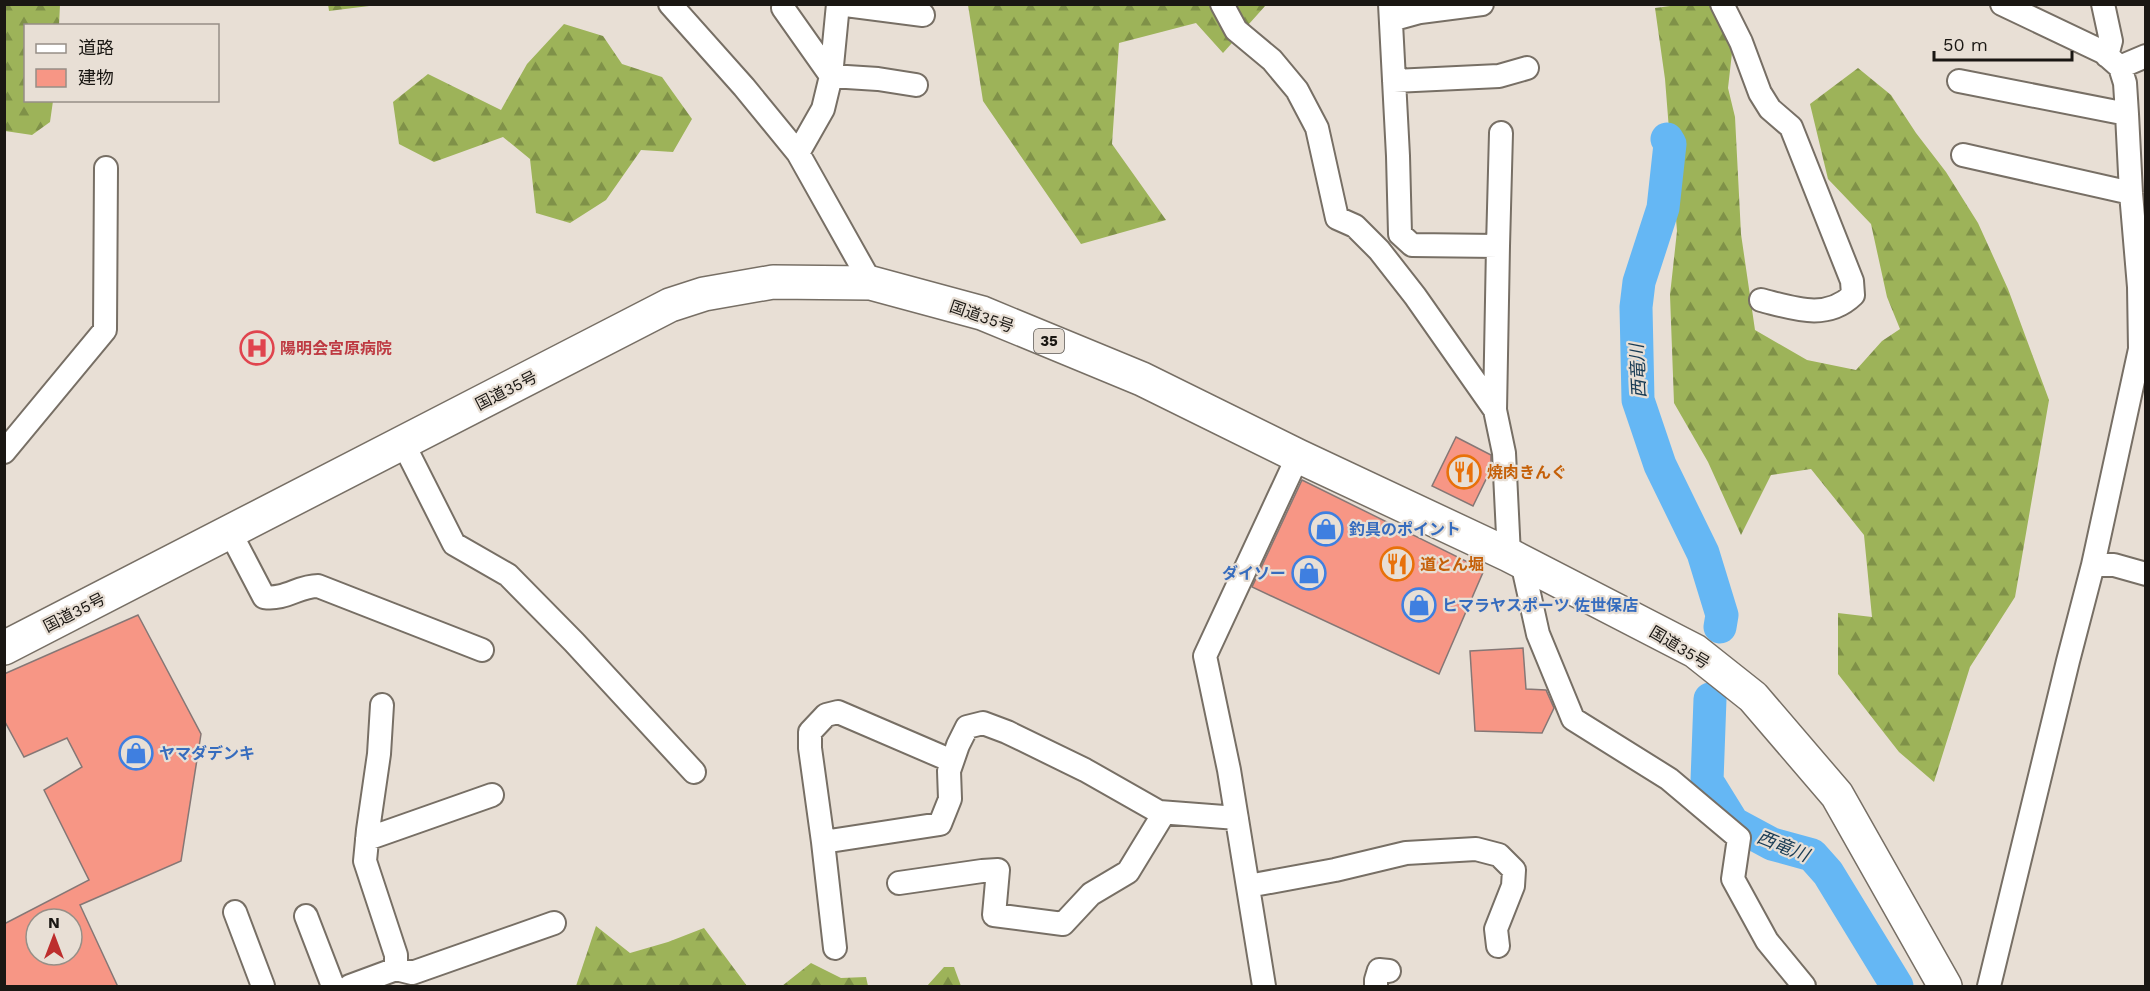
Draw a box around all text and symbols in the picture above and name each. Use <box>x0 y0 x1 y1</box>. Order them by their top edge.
legend <box>24 24 219 102</box>
scale bar <box>1934 24 2072 62</box>
text: 50 m <box>1943 34 1988 55</box>
text: 道路 <box>78 37 114 58</box>
text: 建物 <box>78 67 114 88</box>
street label: 国道35号 <box>947 297 1016 336</box>
road number: 35 <box>1034 329 1064 353</box>
hospital icon: 陽明会宮原病院 <box>239 330 275 366</box>
place label: 陽明会宮原病院 <box>280 339 392 358</box>
water label: 西竜川 <box>1625 342 1649 399</box>
street label: 国道35号 <box>472 367 540 414</box>
restaurant icon: 焼肉きんぐ <box>1446 454 1482 490</box>
place label: 焼肉きんぐ <box>1487 463 1567 482</box>
shop icon: 釣具のポイント <box>1308 511 1344 547</box>
place label: 釣具のポイント <box>1349 520 1461 539</box>
restaurant icon: 道とん堀 <box>1379 546 1415 582</box>
shop icon: ダイソー <box>1291 555 1327 591</box>
place label: 道とん堀 <box>1420 555 1484 574</box>
place label: ダイソー <box>1222 564 1286 583</box>
shop icon: ヒマラヤスポーツ 佐世保店 <box>1401 587 1437 623</box>
street label: 国道35号 <box>40 589 108 636</box>
place label: ヒマラヤスポーツ 佐世保店 <box>1442 596 1638 615</box>
street label: 国道35号 <box>1646 622 1713 673</box>
shop icon: ヤマダデンキ <box>118 735 154 771</box>
place label: ヤマダデンキ <box>159 744 255 763</box>
water label: 西竜川 <box>1754 826 1814 866</box>
north arrow <box>24 907 84 967</box>
text: N <box>48 913 60 932</box>

